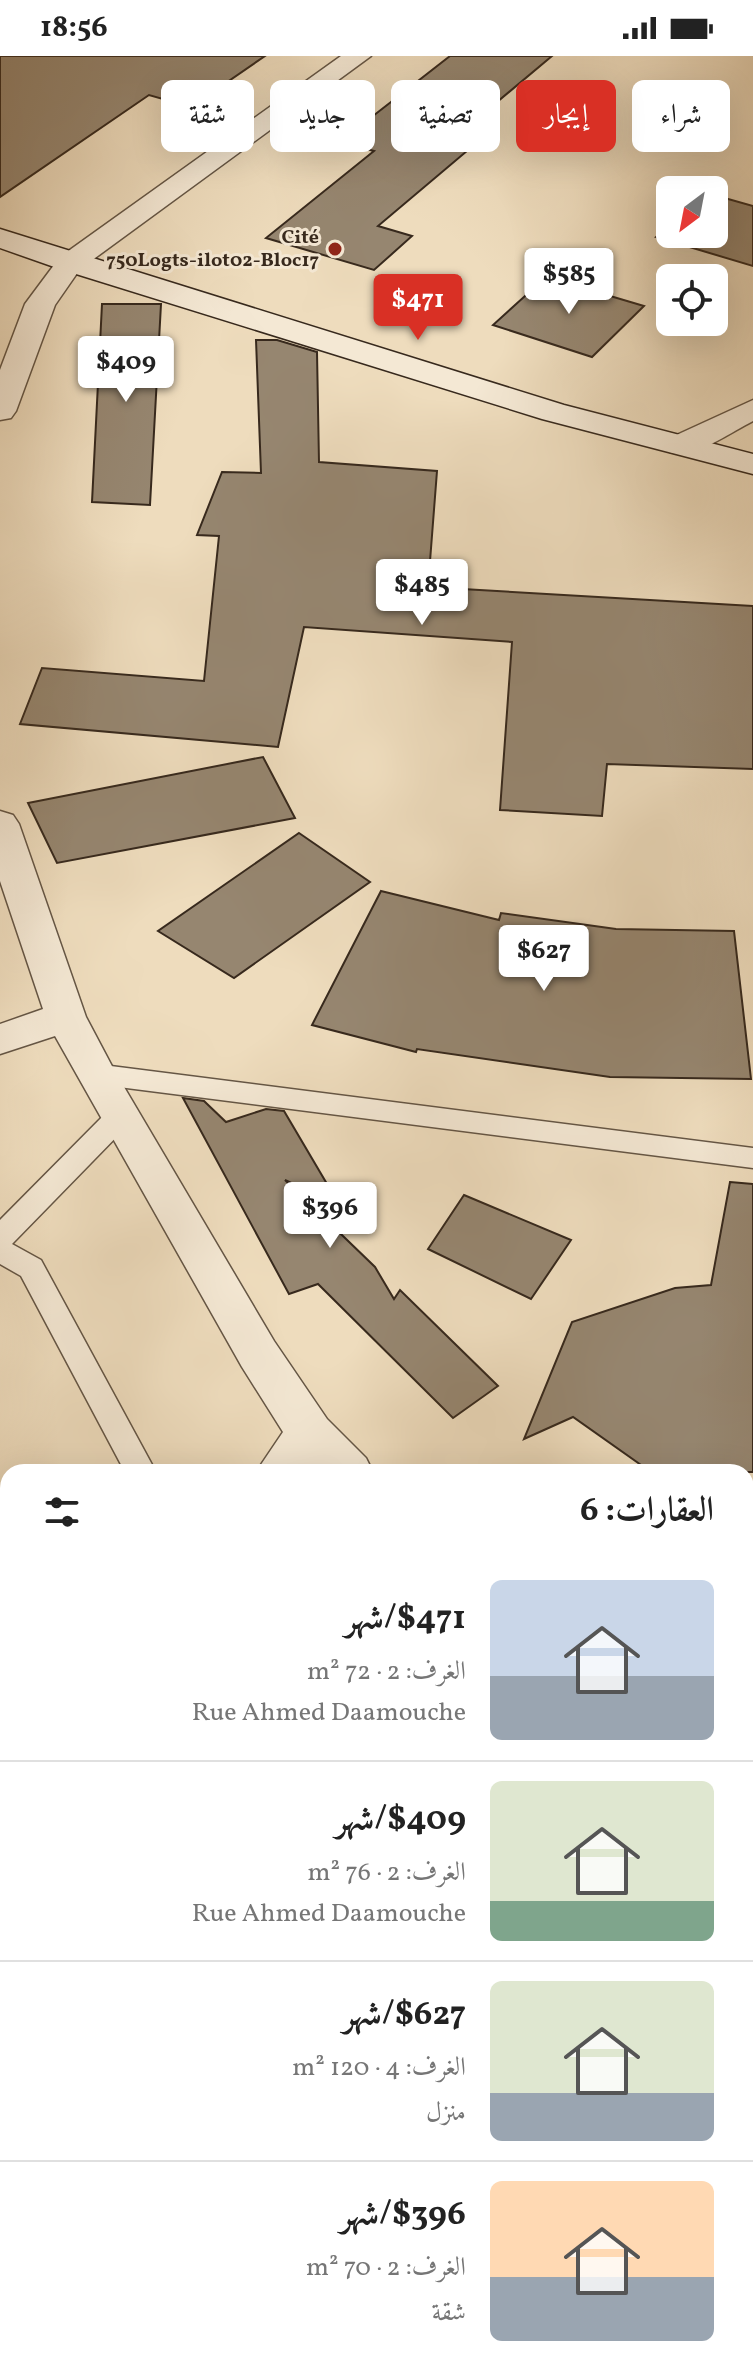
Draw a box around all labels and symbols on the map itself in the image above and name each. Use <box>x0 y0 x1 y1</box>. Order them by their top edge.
north arrow <box>656 176 728 248</box>
place label: Cité 750Logts-ilot02-Bloc17 <box>106 224 319 275</box>
marker: Cité 750Logts-ilot02-Bloc17 <box>326 240 344 258</box>
pin: $585 <box>522 248 616 316</box>
pin: $471 <box>371 274 465 342</box>
pin: $409 <box>79 336 173 404</box>
pin: $485 <box>375 559 469 627</box>
pin: $627 <box>497 925 591 993</box>
pin: $396 <box>283 1182 377 1250</box>

